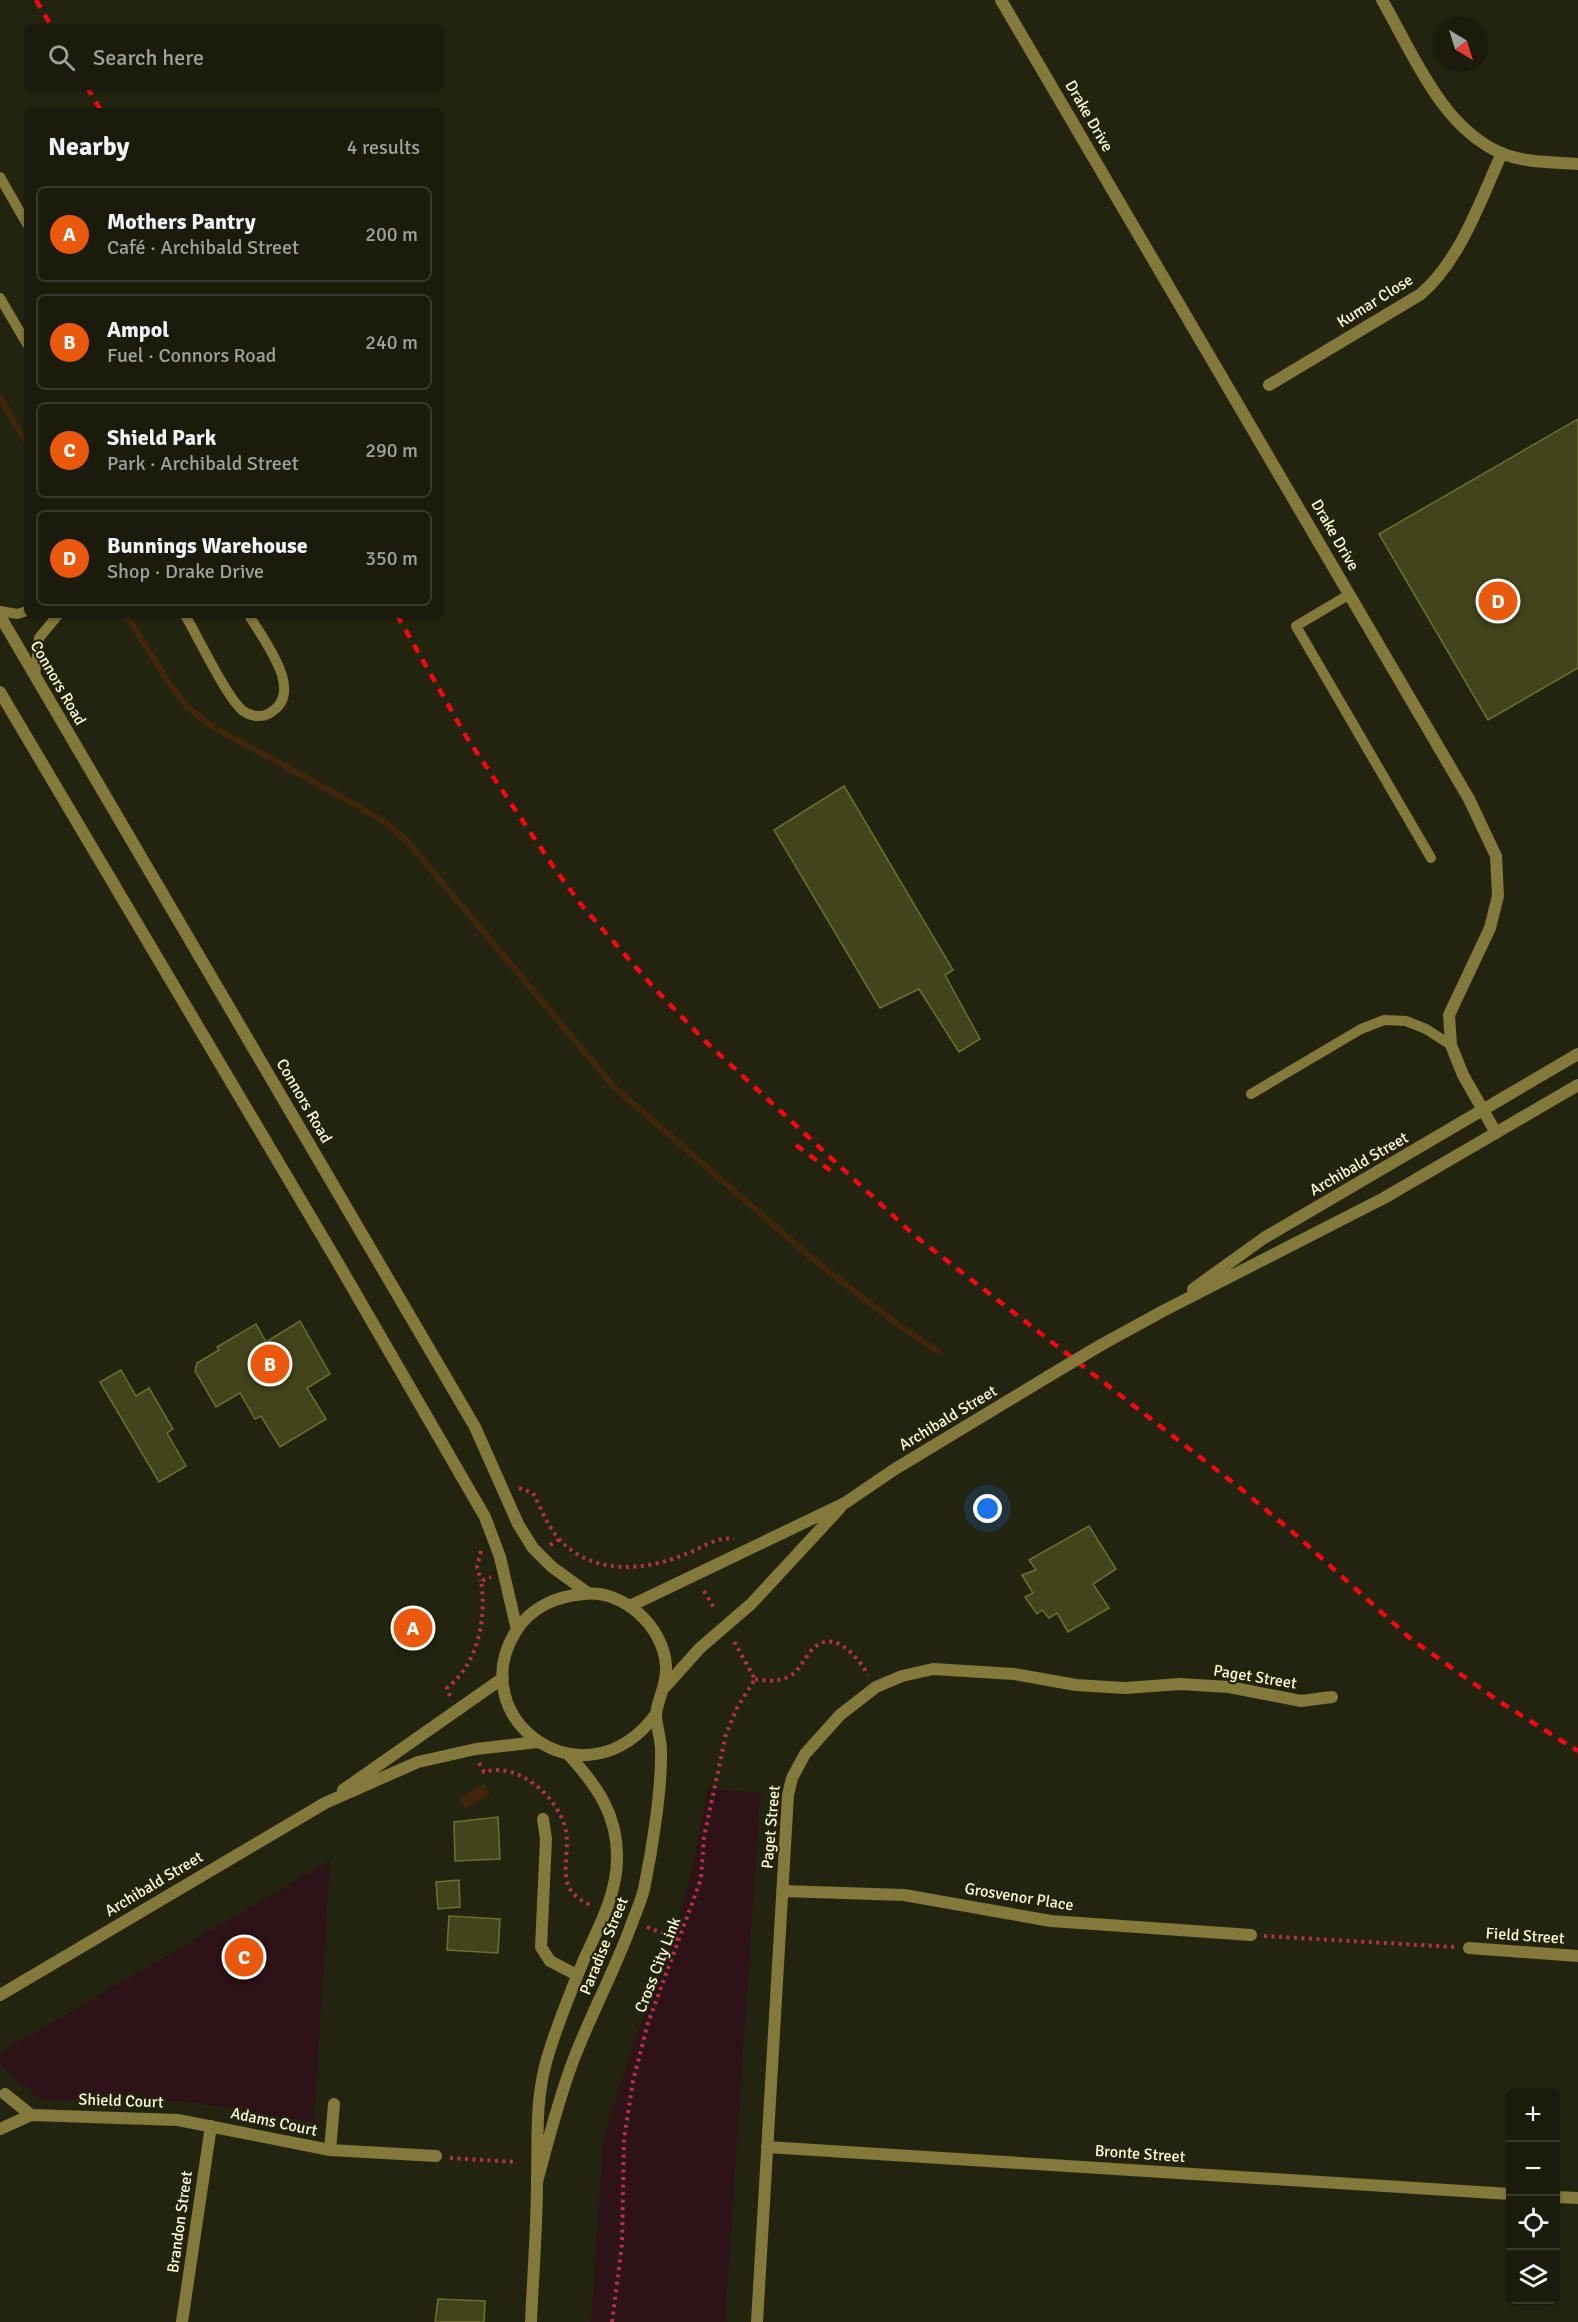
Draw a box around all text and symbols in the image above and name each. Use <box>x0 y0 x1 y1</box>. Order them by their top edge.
north arrow <box>1434 18 1488 72</box>
search box <box>24 24 444 90</box>
icon: search <box>45 41 78 74</box>
text: Search here <box>93 44 204 71</box>
street label: Drake Drive <box>1061 77 1117 155</box>
text: Nearby <box>48 131 129 163</box>
text: 4 results <box>347 135 420 160</box>
text: Mothers Pantry <box>107 208 256 235</box>
text: A <box>63 222 76 247</box>
text: 200 m <box>365 222 418 247</box>
text: Café · Archibald Street <box>107 235 299 260</box>
street label: Kumar Close <box>1333 270 1417 332</box>
text: Ampol <box>107 316 169 343</box>
text: B <box>63 330 76 355</box>
text: 240 m <box>365 330 418 355</box>
text: Fuel · Connors Road <box>107 343 276 368</box>
text: Shield Park <box>107 424 216 451</box>
text: C <box>63 438 76 463</box>
text: 290 m <box>365 438 418 463</box>
text: Park · Archibald Street <box>107 451 299 476</box>
street label: Drake Drive <box>1307 496 1363 574</box>
text: Bunnings Warehouse <box>107 532 308 559</box>
text: D <box>63 546 76 571</box>
text: 350 m <box>365 546 418 571</box>
text: Shop · Drake Drive <box>107 559 264 584</box>
pin: D <box>1478 578 1518 624</box>
street label: Connors Road <box>26 637 90 729</box>
street label: Connors Road <box>272 1055 336 1147</box>
street label: Archibald Street <box>1306 1127 1412 1200</box>
pin: B <box>250 1342 290 1386</box>
street label: Archibald Street <box>895 1381 1001 1455</box>
your location <box>973 1494 1002 1523</box>
pin: A <box>394 1606 432 1650</box>
street label: Paget Street <box>1212 1661 1298 1694</box>
street label: Paget Street <box>757 1784 785 1870</box>
street label: Archibald Street <box>101 1847 207 1921</box>
street label: Grosvenor Place <box>963 1879 1075 1915</box>
street label: Paradise Street <box>575 1894 633 1998</box>
street label: Cross City Link <box>631 1914 685 2016</box>
street label: Field Street <box>1485 1923 1565 1949</box>
pin: C <box>224 1934 264 1980</box>
map controls <box>1506 2088 1560 2304</box>
button: + <box>1506 2088 1560 2142</box>
street label: Shield Court <box>78 2090 164 2112</box>
street label: Adams Court <box>229 2103 319 2141</box>
street label: Bronte Street <box>1094 2141 1186 2167</box>
button: − <box>1506 2142 1560 2196</box>
street label: Brandon Street <box>163 2169 197 2274</box>
button: locate <box>1506 2196 1560 2250</box>
button: layers <box>1506 2250 1560 2304</box>

